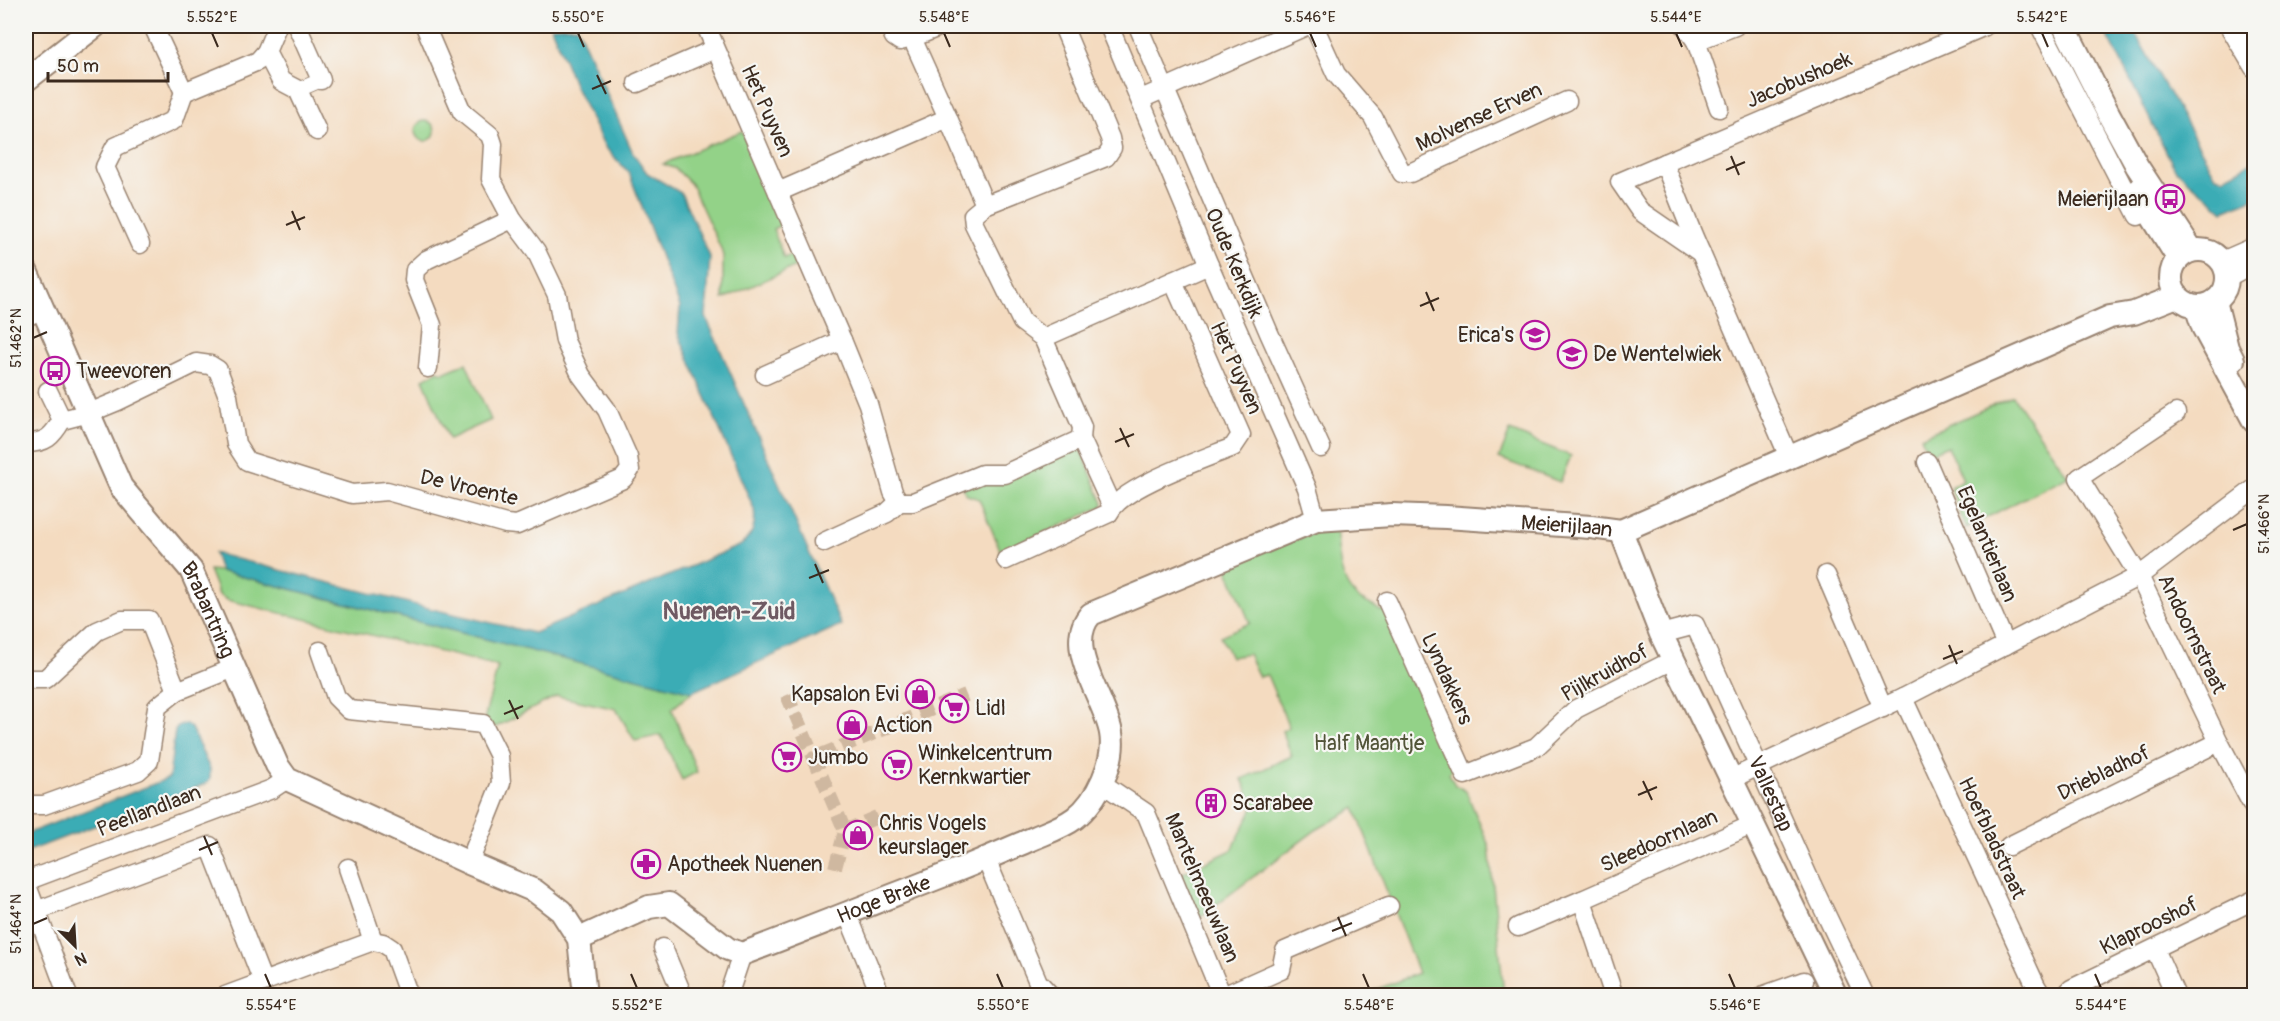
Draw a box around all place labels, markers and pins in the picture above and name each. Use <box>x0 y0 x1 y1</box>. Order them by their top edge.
bus stop icon: Meierijlaan <box>2154 183 2186 215</box>
place label: Meierijlaan <box>2057 186 2149 213</box>
school or university icon: Erica's <box>1519 319 1551 351</box>
place label: Erica's <box>1458 322 1515 349</box>
school or university icon: De Wentelwiek <box>1556 338 1588 370</box>
place label: De Wentelwiek <box>1593 341 1722 368</box>
bus stop icon: Tweevoren <box>39 355 71 387</box>
place label: Tweevoren <box>76 358 172 385</box>
shop icon: Kapsalon Evi <box>904 678 936 710</box>
place label: Kapsalon Evi <box>791 681 899 708</box>
supermarket icon: Lidl <box>938 692 970 724</box>
place label: Lidl <box>975 695 1006 722</box>
shop icon: Action <box>836 709 868 741</box>
place label: Action <box>873 712 932 739</box>
place label: Winkelcentrum Kernkwartier <box>918 740 1052 791</box>
supermarket icon: Jumbo <box>771 741 803 773</box>
place label: Jumbo <box>808 744 868 771</box>
supermarket icon: Winkelcentrum Kernkwartier <box>881 749 913 781</box>
building icon: Scarabee <box>1195 787 1227 819</box>
place label: Scarabee <box>1232 790 1314 817</box>
place label: Chris Vogels keurslager <box>879 810 987 861</box>
shop icon: Chris Vogels keurslager <box>842 819 874 851</box>
pharmacy icon: Apotheek Nuenen <box>630 848 662 880</box>
place label: Apotheek Nuenen <box>667 851 823 878</box>

